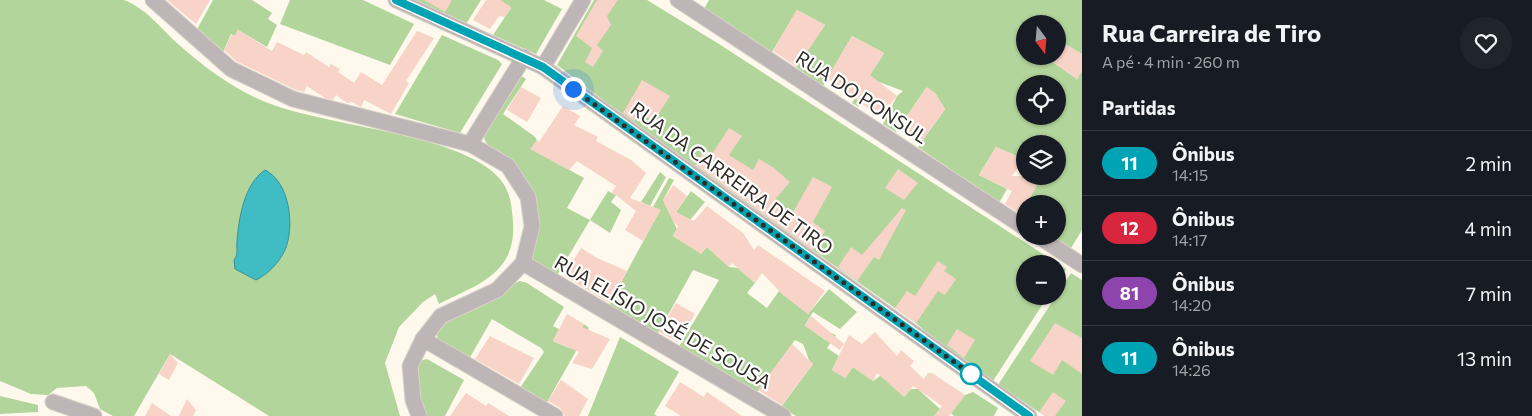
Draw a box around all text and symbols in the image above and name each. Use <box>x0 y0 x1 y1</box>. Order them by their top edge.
north arrow <box>1016 15 1066 65</box>
map controls <box>1016 15 1066 305</box>
button: heart <box>1460 17 1512 69</box>
text: Rua Carreira de Tiro <box>1102 18 1321 47</box>
street label: RUA DO PONSUL <box>792 45 933 148</box>
text: A pé · 4 min · 260 m <box>1102 52 1240 71</box>
button: locate <box>1016 75 1066 125</box>
your location <box>561 77 586 102</box>
street label: RUA DA CARREIRA DE TIRO <box>627 96 838 259</box>
text: Partidas <box>1102 96 1175 119</box>
button: layers <box>1016 135 1066 185</box>
text: Ônibus <box>1172 142 1235 165</box>
text: 11 <box>1121 152 1138 174</box>
text: 2 min <box>1465 152 1512 175</box>
text: 14:15 <box>1172 165 1208 184</box>
button: + <box>1016 195 1066 245</box>
text: Ônibus <box>1172 207 1235 230</box>
text: 12 <box>1120 217 1139 239</box>
text: 4 min <box>1465 217 1512 240</box>
text: 14:17 <box>1172 230 1208 249</box>
street label: RUA ELÍSIO JOSÉ DE SOUSA <box>551 250 776 393</box>
button: − <box>1016 255 1066 305</box>
text: Ônibus <box>1172 272 1235 295</box>
text: 81 <box>1120 282 1139 304</box>
text: 7 min <box>1466 282 1512 305</box>
text: 14:20 <box>1172 295 1211 314</box>
text: Ônibus <box>1172 337 1235 360</box>
text: 11 <box>1121 347 1138 369</box>
text: 13 min <box>1457 347 1512 370</box>
text: 14:26 <box>1172 360 1211 379</box>
unlabelled marker <box>960 363 982 385</box>

